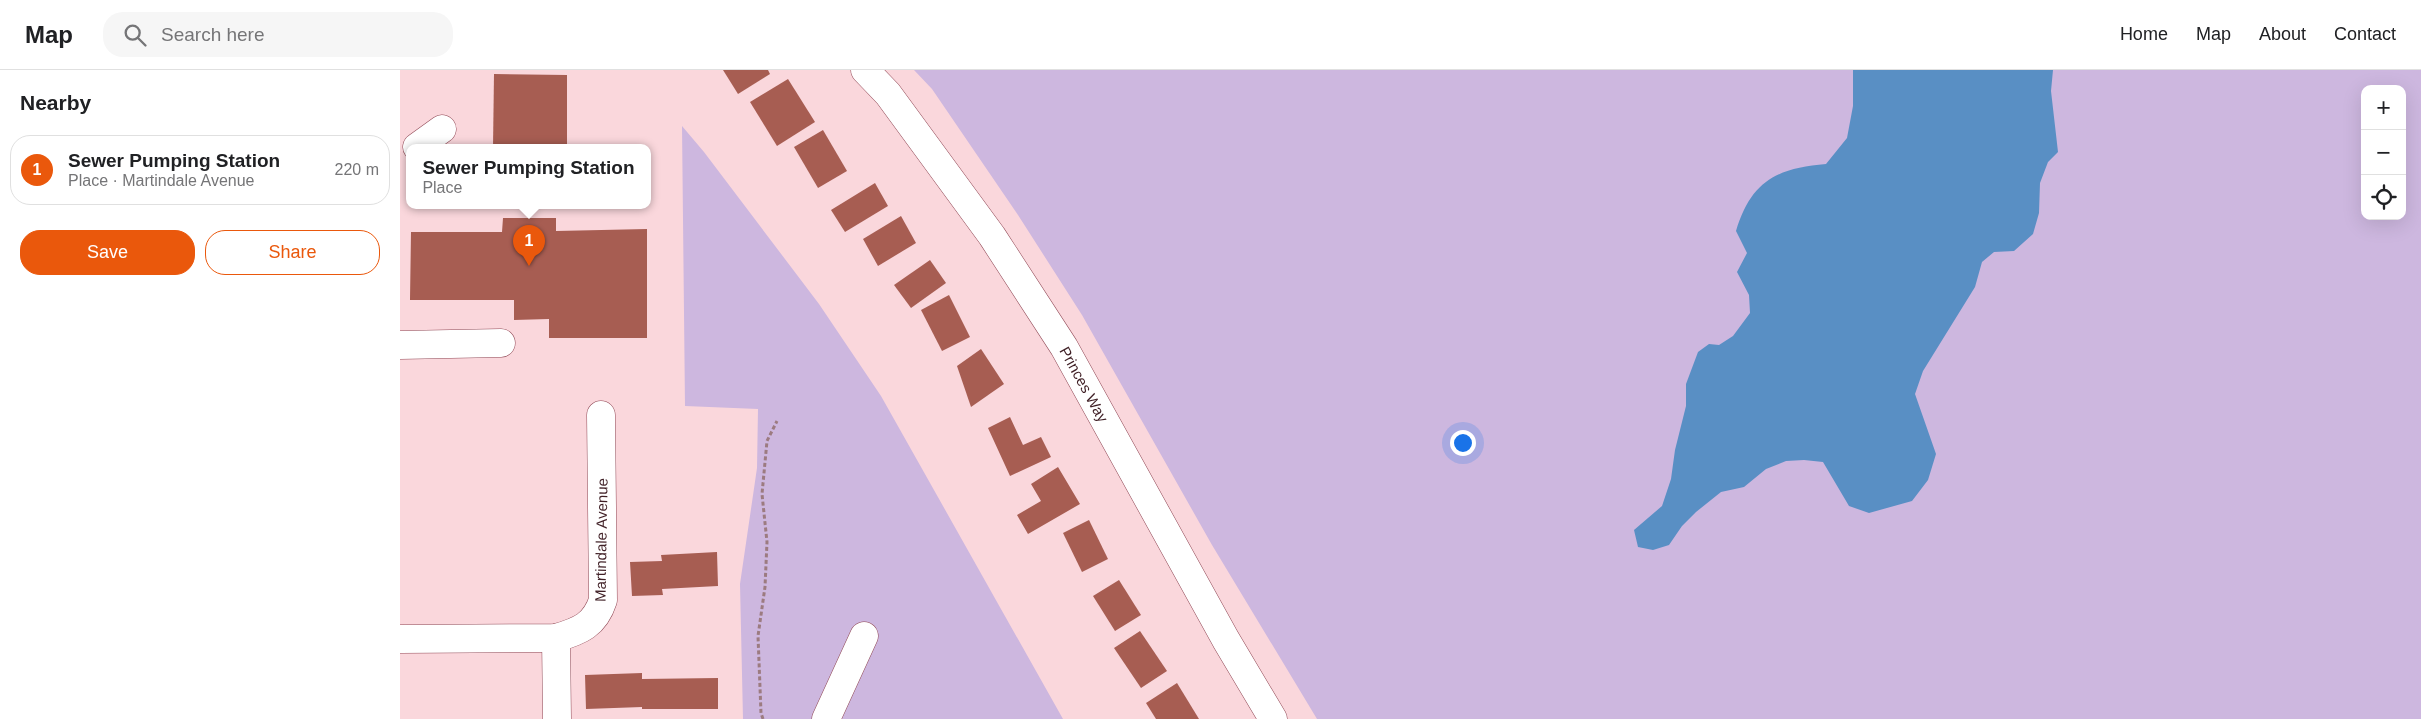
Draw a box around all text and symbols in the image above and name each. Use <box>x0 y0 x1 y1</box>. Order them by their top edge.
search box <box>103 12 453 57</box>
text: Map <box>25 21 73 48</box>
icon: search <box>121 21 149 49</box>
text: Search here <box>161 24 265 45</box>
text: Home <box>2120 24 2168 44</box>
text: Map <box>2196 24 2231 44</box>
text: About <box>2259 24 2306 44</box>
text: Contact <box>2334 24 2396 44</box>
map controls <box>2361 85 2406 220</box>
button: + <box>2361 85 2406 130</box>
text: Nearby <box>20 91 91 114</box>
button: − <box>2361 130 2406 175</box>
popup <box>406 144 651 209</box>
text: Sewer Pumping Station <box>68 150 280 171</box>
text: Sewer Pumping Station <box>422 157 635 178</box>
text: 1 <box>33 161 41 178</box>
text: 220 m <box>335 161 379 178</box>
text: Place · Martindale Avenue <box>68 172 254 189</box>
button: locate <box>2361 175 2406 220</box>
text: Place <box>422 179 462 196</box>
pin: 1 <box>513 225 545 266</box>
button: Save <box>20 230 195 275</box>
button: Share <box>205 230 380 275</box>
street label: Princes Way <box>1057 343 1112 425</box>
your location <box>1450 430 1476 456</box>
street label: Martindale Avenue <box>591 478 611 602</box>

